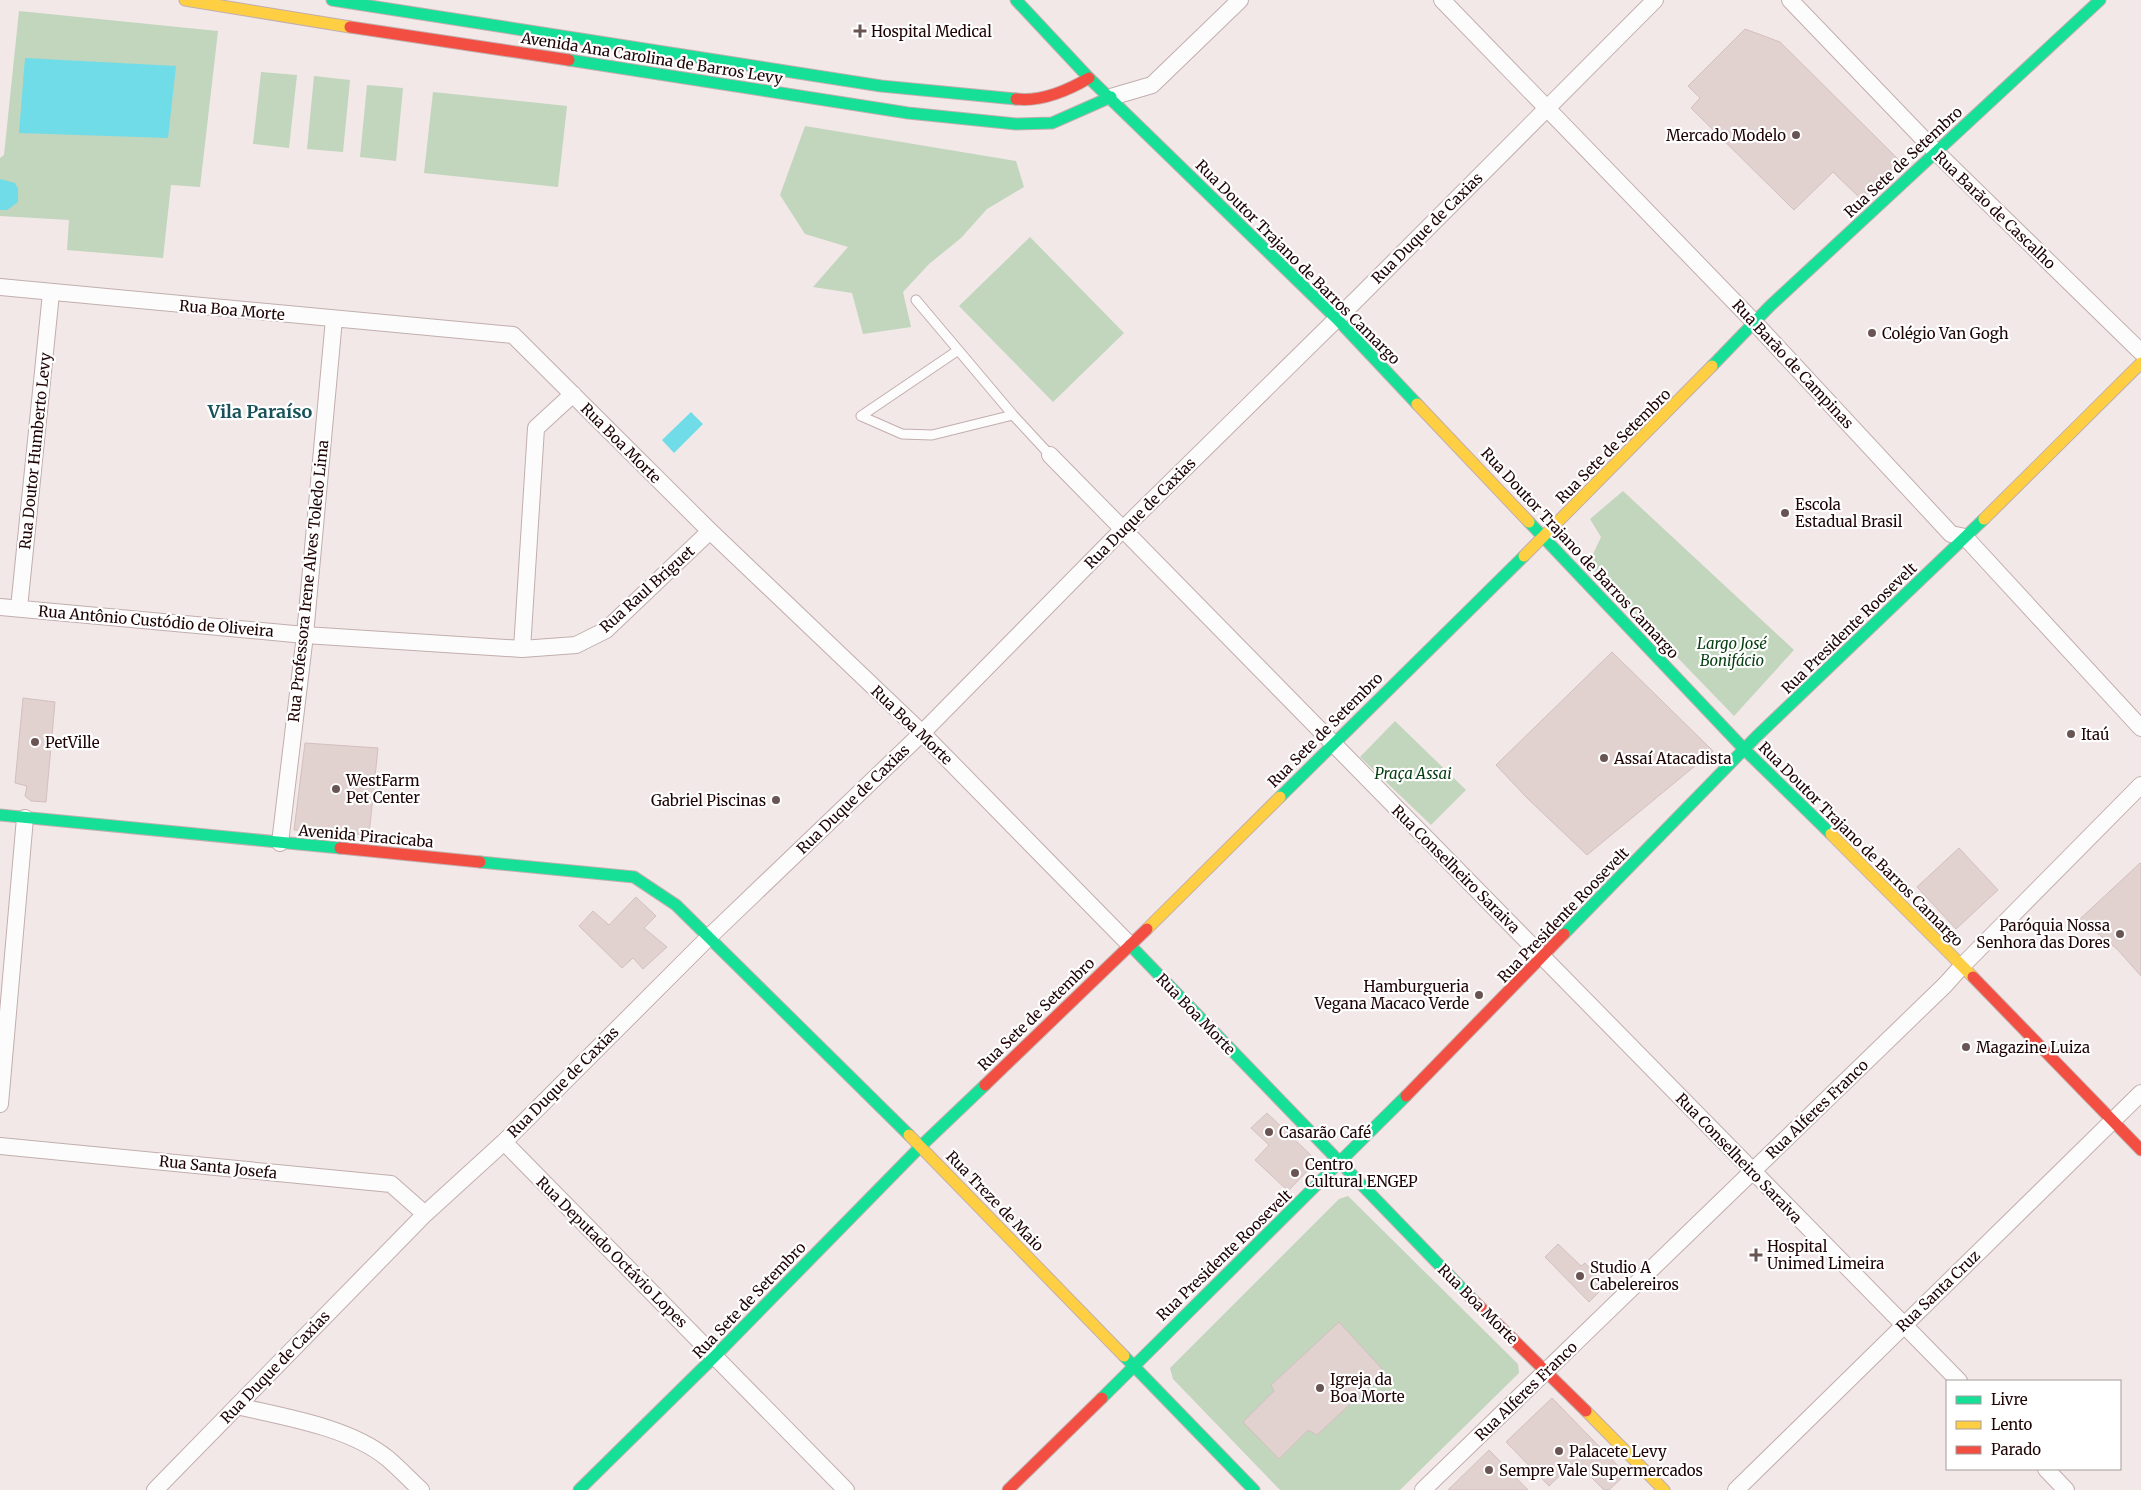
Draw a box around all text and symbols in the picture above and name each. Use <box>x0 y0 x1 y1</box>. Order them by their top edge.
place label: Hospital Medical <box>871 22 992 41</box>
marker: Hospital Medical <box>853 24 867 38</box>
street label: Avenida Ana Carolina de Barros Levy <box>519 28 784 88</box>
street label: Rua Sete de Setembro <box>1840 102 1966 222</box>
place label: Mercado Modelo <box>1666 126 1786 145</box>
marker: Mercado Modelo <box>1790 129 1802 141</box>
street label: Rua Barão de Cascalho <box>1930 147 2060 273</box>
street label: Rua Doutor Trajano de Barros Camargo <box>1192 156 1404 368</box>
street label: Rua Duque de Caxias <box>1367 168 1487 288</box>
street label: Rua Boa Morte <box>178 296 286 324</box>
street label: Rua Barão de Campinas <box>1728 296 1858 432</box>
place label: Colégio Van Gogh <box>1882 324 2009 343</box>
marker: Colégio Van Gogh <box>1866 327 1878 339</box>
street label: Rua Doutor Humberto Levy <box>15 351 55 551</box>
street label: Rua Sete de Setembro <box>1552 384 1675 507</box>
street label: Rua Boa Morte <box>577 399 665 487</box>
district label: Vila Paraíso <box>207 400 313 423</box>
street label: Rua Professora Irene Alves Toledo Lima <box>284 439 332 723</box>
street label: Rua Doutor Trajano de Barros Camargo <box>1477 444 1683 663</box>
street label: Rua Duque de Caxias <box>1080 453 1200 573</box>
place label: Escola Estadual Brasil <box>1795 495 1903 531</box>
marker: Escola Estadual Brasil <box>1779 507 1791 519</box>
street label: Rua Raul Briguet <box>596 541 698 636</box>
street label: Rua Presidente Roosevelt <box>1777 558 1921 698</box>
street label: Rua Antônio Custódio de Oliveira <box>38 601 274 641</box>
park label: Largo José Bonifácio <box>1697 634 1767 670</box>
street label: Rua Sete de Setembro <box>1264 668 1387 791</box>
street label: Rua Boa Morte <box>867 681 957 769</box>
place label: Itaú <box>2081 725 2109 744</box>
marker: Itaú <box>2065 728 2077 740</box>
place label: PetVille <box>45 733 100 752</box>
marker: PetVille <box>29 736 41 748</box>
street label: Rua Doutor Trajano de Barros Camargo <box>1755 738 1967 950</box>
street label: Rua Duque de Caxias <box>793 740 913 858</box>
place label: Assaí Atacadista <box>1613 749 1731 768</box>
marker: Assaí Atacadista <box>1598 752 1610 764</box>
park label: Praça Assai <box>1374 764 1452 783</box>
place label: WestFarm Pet Center <box>345 771 420 807</box>
marker: WestFarm Pet Center <box>330 783 342 795</box>
place label: Gabriel Piscinas <box>651 791 766 810</box>
marker: Gabriel Piscinas <box>770 794 782 806</box>
street label: Rua Conselheiro Saraiva <box>1388 801 1524 937</box>
street label: Avenida Piracicaba <box>297 821 434 851</box>
street label: Rua Presidente Roosevelt <box>1493 843 1633 987</box>
place label: Paróquia Nossa Senhora das Dores <box>1976 916 2110 952</box>
marker: Paróquia Nossa Senhora das Dores <box>2114 928 2126 940</box>
street label: Rua Sete de Setembro <box>974 953 1098 1075</box>
street label: Rua Boa Morte <box>1152 969 1240 1059</box>
place label: Hamburgueria Vegana Macaco Verde <box>1314 977 1469 1013</box>
marker: Hamburgueria Vegana Macaco Verde <box>1473 989 1485 1001</box>
street label: Rua Duque de Caxias <box>503 1022 623 1142</box>
place label: Magazine Luiza <box>1976 1038 2090 1057</box>
marker: Magazine Luiza <box>1960 1041 1972 1053</box>
street label: Rua Alferes Franco <box>1762 1055 1872 1163</box>
street label: Rua Conselheiro Saraiva <box>1672 1089 1806 1227</box>
place label: Casarão Café <box>1279 1123 1371 1142</box>
marker: Casarão Café <box>1263 1126 1275 1138</box>
street label: Rua Treze de Maio <box>942 1147 1048 1255</box>
street label: Rua Santa Josefa <box>158 1151 278 1183</box>
place label: Centro Cultural ENGEP <box>1305 1155 1418 1191</box>
marker: Centro Cultural ENGEP <box>1289 1167 1301 1179</box>
street label: Rua Deputado Octávio Lopes <box>532 1172 692 1332</box>
street label: Rua Presidente Roosevelt <box>1152 1185 1296 1325</box>
place label: Hospital Unimed Limeira <box>1767 1237 1884 1273</box>
street label: Rua Sete de Setembro <box>688 1238 810 1362</box>
street label: Rua Santa Cruz <box>1892 1246 1984 1336</box>
marker: Hospital Unimed Limeira <box>1749 1248 1763 1262</box>
place label: Studio A Cabelereiros <box>1590 1258 1679 1294</box>
street label: Rua Boa Morte <box>1434 1260 1522 1348</box>
marker: Studio A Cabelereiros <box>1574 1270 1586 1282</box>
street label: Rua Duque de Caxias <box>216 1307 334 1427</box>
street label: Rua Alferes Franco <box>1471 1337 1581 1445</box>
place label: Igreja da Boa Morte <box>1330 1370 1405 1406</box>
legend <box>1946 1380 2121 1470</box>
marker: Igreja da Boa Morte <box>1314 1382 1326 1394</box>
text: Livre <box>1991 1390 2028 1409</box>
text: Lento <box>1991 1415 2033 1434</box>
text: Parado <box>1991 1440 2041 1459</box>
place label: Palacete Levy <box>1569 1442 1667 1461</box>
marker: Palacete Levy <box>1553 1445 1565 1457</box>
place label: Sempre Vale Supermercados <box>1499 1461 1703 1480</box>
marker: Sempre Vale Supermercados <box>1483 1464 1495 1476</box>

